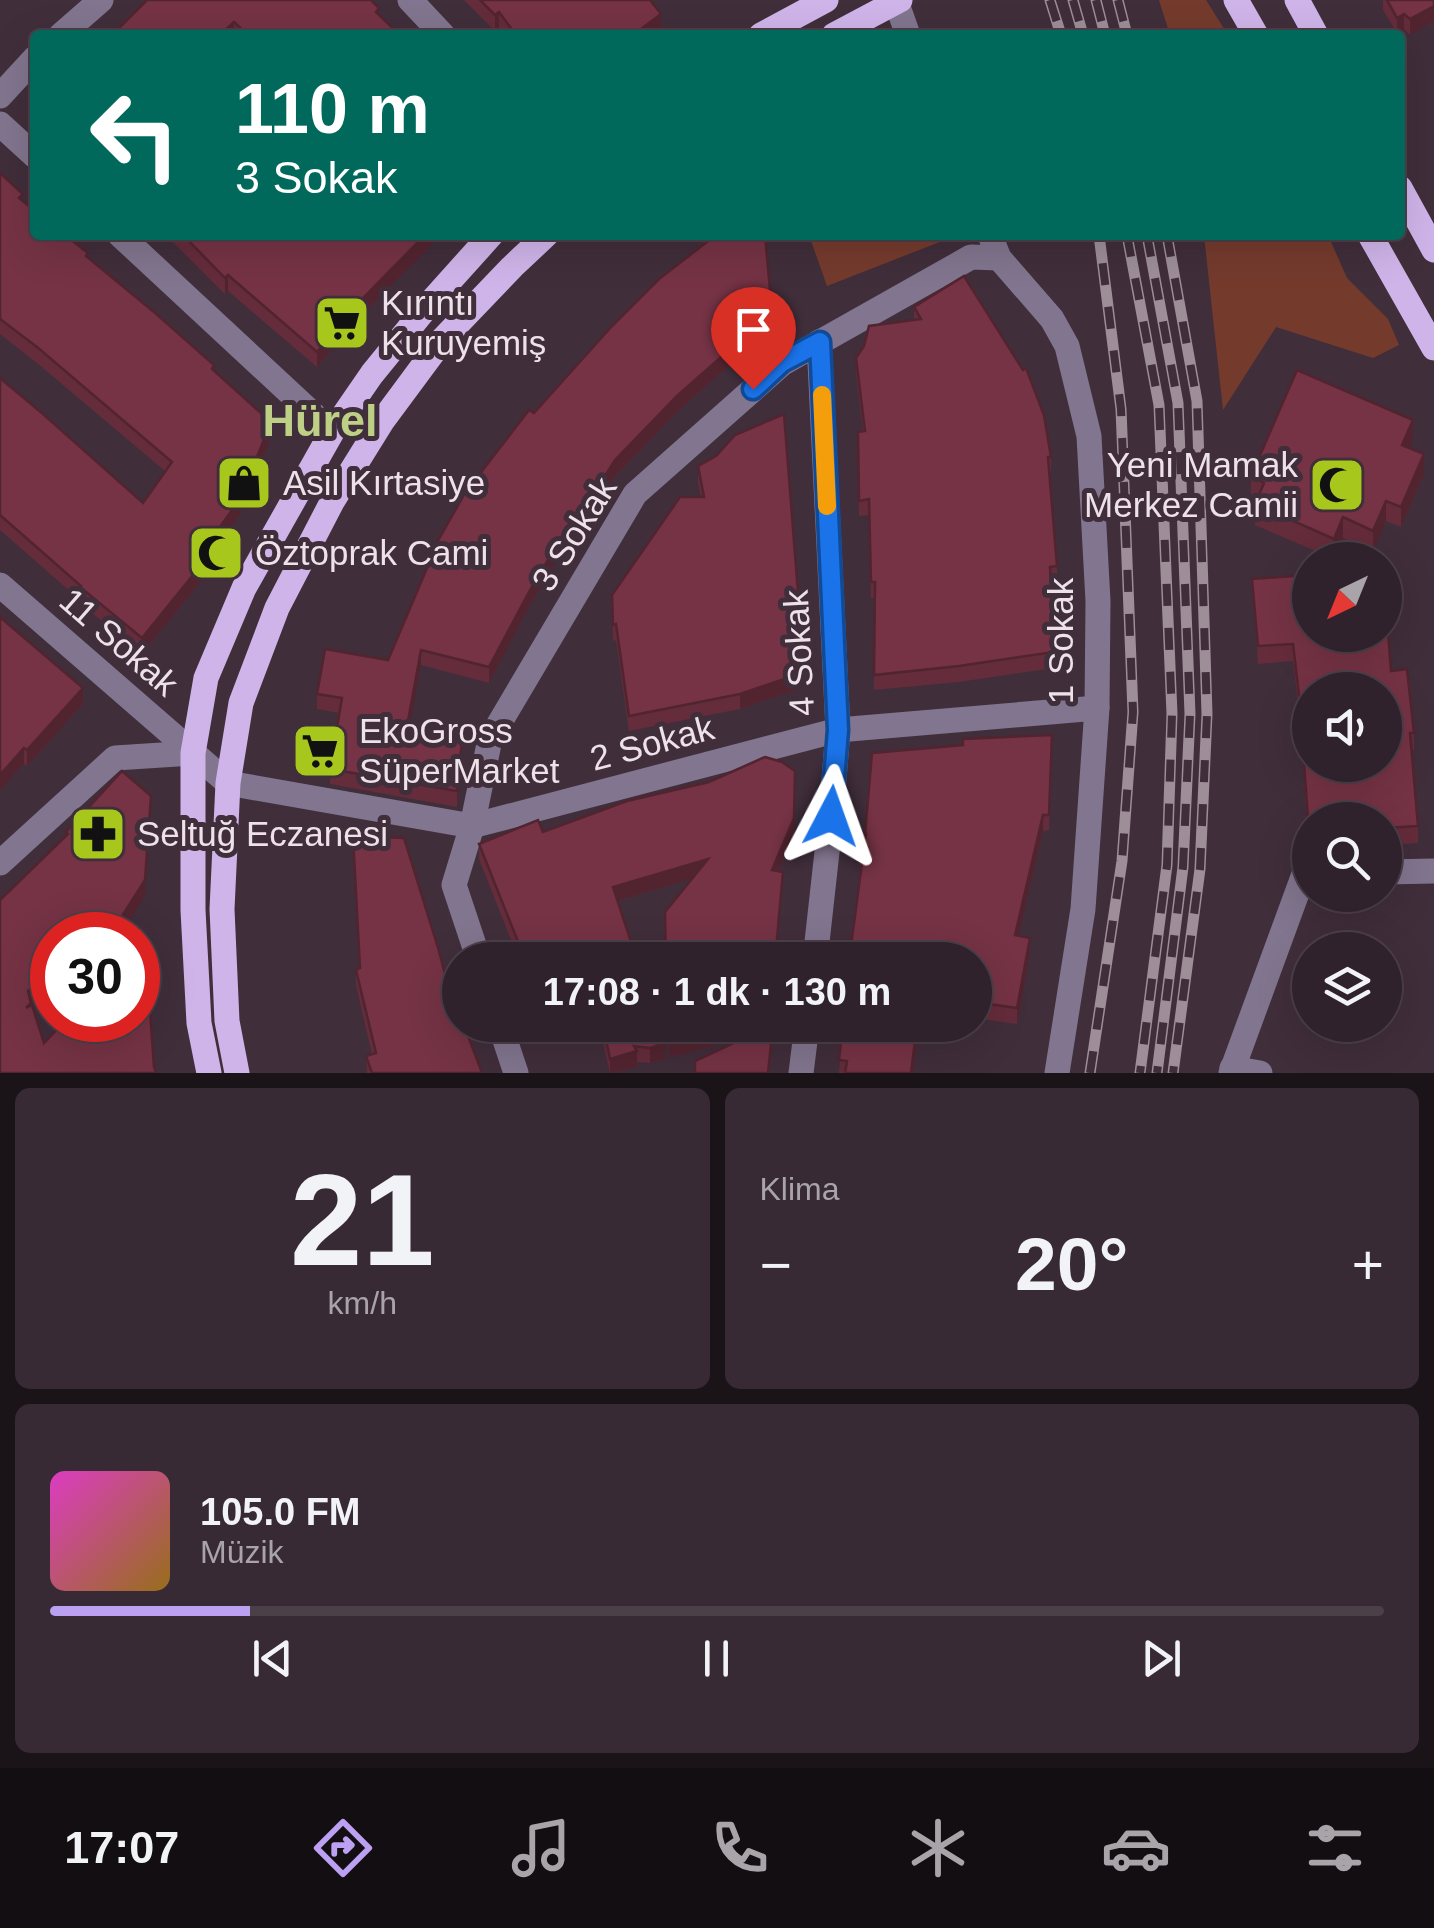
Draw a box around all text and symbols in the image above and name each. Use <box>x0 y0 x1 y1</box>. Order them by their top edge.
icon: left <box>70 70 200 200</box>
text: 110 m <box>235 70 430 148</box>
text: 3 Sokak <box>235 152 398 203</box>
place label: Kırıntı Kuruyemiş <box>381 283 546 362</box>
pin <box>711 287 796 390</box>
supermarket icon: Kırıntı Kuruyemiş <box>312 293 372 353</box>
icon: arrive <box>726 302 781 357</box>
district label: Hürel <box>262 395 378 446</box>
place label: Yeni Mamak Merkez Camii <box>1084 445 1298 524</box>
shop icon: Asil Kırtasiye <box>214 453 274 513</box>
mosque icon: Yeni Mamak Merkez Camii <box>1307 455 1367 515</box>
place label: Asil Kırtasiye <box>283 463 485 502</box>
street label: 3 Sokak <box>524 469 624 598</box>
mosque icon: Öztoprak Cami <box>186 523 246 583</box>
place label: Öztoprak Cami <box>255 533 488 572</box>
north arrow <box>1292 542 1402 652</box>
map controls <box>1292 542 1402 1042</box>
street label: 1 Sokak <box>1041 577 1080 704</box>
street label: 11 Sokak <box>52 580 187 704</box>
street label: 4 Sokak <box>776 588 821 717</box>
button: sound <box>1292 672 1402 782</box>
street label: 2 Sokak <box>586 707 718 778</box>
place label: EkoGross SüperMarket <box>359 711 560 790</box>
supermarket icon: EkoGross SüperMarket <box>290 721 350 781</box>
position arrow <box>779 764 883 868</box>
button: search <box>1292 802 1402 912</box>
pharmacy icon: Seltuğ Eczanesi <box>68 804 128 864</box>
place label: Seltuğ Eczanesi <box>137 814 388 853</box>
speed limit sign: 30 <box>30 912 160 1042</box>
button: layers <box>1292 932 1402 1042</box>
text: 17:08 · 1 dk · 130 m <box>543 971 891 1013</box>
text: 21 <box>290 1147 435 1293</box>
text: Klima <box>760 1171 840 1207</box>
text: 20° <box>1015 1222 1128 1306</box>
text: − <box>760 1234 792 1296</box>
text: + <box>1352 1234 1384 1296</box>
text: km/h <box>328 1285 397 1321</box>
text: 105.0 FM <box>200 1491 361 1533</box>
text: Müzik <box>200 1534 284 1570</box>
icon: previous <box>245 1631 300 1686</box>
icon: pause <box>689 1631 744 1686</box>
icon: next <box>1134 1631 1189 1686</box>
icon: directions <box>308 1813 378 1883</box>
icon: music <box>506 1813 576 1883</box>
icon: phone <box>705 1813 775 1883</box>
icon: climate <box>903 1813 973 1883</box>
icon: car <box>1101 1813 1171 1883</box>
icon: filters <box>1300 1813 1370 1883</box>
text: 17:07 <box>64 1822 179 1873</box>

